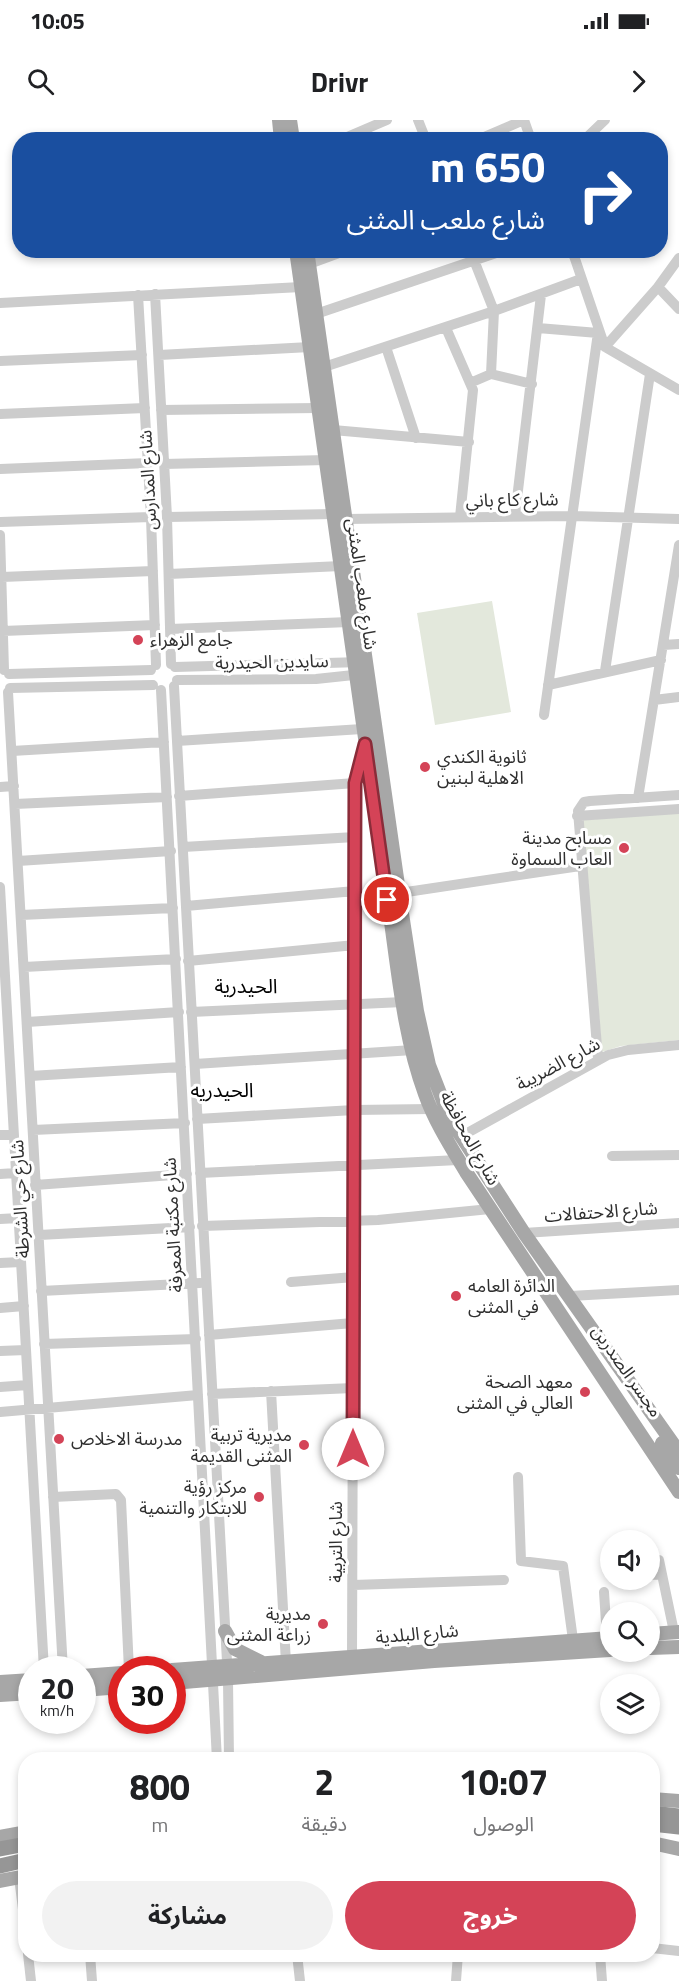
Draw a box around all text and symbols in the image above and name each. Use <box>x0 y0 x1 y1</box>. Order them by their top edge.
text: 10:05 <box>30 4 85 38</box>
text: Drivr <box>311 61 368 102</box>
icon: search <box>24 65 57 98</box>
icon: forward <box>622 65 655 98</box>
text: 650 m <box>430 134 545 198</box>
icon: right <box>566 156 644 234</box>
text: شارع ملعب المثنى <box>346 198 545 239</box>
street label: شارع المدارس <box>131 429 165 531</box>
street label: شارع كاع باني <box>465 485 559 515</box>
street label: شارع ملعب المثنى <box>339 516 385 652</box>
place label: جامع الزهراء <box>150 626 233 654</box>
marker: جامع الزهراء <box>131 633 145 647</box>
street label: سايدين الحيدرية <box>215 647 329 676</box>
place label: ثانوية الكندي الاهلية لبنين <box>437 743 527 791</box>
marker: ثانوية الكندي الاهلية لبنين <box>418 760 432 774</box>
place label: مسابح مدينة العاب السماوة <box>511 824 612 872</box>
marker: مسابح مدينة العاب السماوة <box>617 841 631 855</box>
pin <box>361 874 412 925</box>
icon: arrive <box>370 883 403 916</box>
district label: الحيدرية <box>214 970 278 1001</box>
street label: شارع الضريبة <box>511 1030 605 1098</box>
district label: الحيدريه <box>190 1074 254 1105</box>
street label: شارع المحافظة <box>432 1085 508 1191</box>
street label: شارع حي الشرطة <box>3 1139 37 1259</box>
street label: شارع مكتبة المعرفة <box>155 1157 191 1293</box>
street label: شارع الاحتفالات <box>543 1194 659 1230</box>
place label: الدائرة العامه في المثنى <box>468 1272 555 1320</box>
marker: الدائرة العامه في المثنى <box>449 1289 463 1303</box>
street label: مجسر الصدرين <box>586 1319 669 1422</box>
place label: معهد الصحة العالي في المثنى <box>457 1368 573 1416</box>
marker: معهد الصحة العالي في المثنى <box>578 1385 592 1399</box>
position arrow <box>321 1417 385 1481</box>
place label: مديرية تربية المثنى القديمة <box>191 1421 292 1469</box>
place label: مدرسة الاخلاص <box>71 1425 183 1452</box>
marker: مدرسة الاخلاص <box>52 1432 66 1446</box>
marker: مديرية تربية المثنى القديمة <box>297 1438 311 1452</box>
place label: مركز رؤية للابتكار والتنمية <box>139 1473 247 1521</box>
marker: مركز رؤية للابتكار والتنمية <box>252 1490 266 1504</box>
street label: شارع التربية <box>322 1501 350 1583</box>
map controls <box>600 1530 660 1734</box>
button: sound <box>600 1530 660 1590</box>
place label: مديرية زراعة المثنى <box>227 1600 311 1648</box>
button: search <box>600 1602 660 1662</box>
street label: شارع البلدية <box>374 1616 460 1652</box>
marker: مديرية زراعة المثنى <box>316 1617 330 1631</box>
speed limit sign: 30 <box>108 1656 186 1734</box>
text: 20 <box>40 1665 74 1711</box>
button: layers <box>600 1674 660 1734</box>
text: km/h <box>40 1699 74 1722</box>
text: 2 <box>314 1754 334 1809</box>
text: 10:07 <box>459 1754 548 1809</box>
text: 800 <box>130 1759 190 1814</box>
text: دقيقة <box>302 1808 347 1839</box>
text: الوصول <box>473 1808 534 1839</box>
text: m <box>151 1809 168 1840</box>
button: مشاركة <box>42 1881 333 1950</box>
button: خروج <box>345 1881 636 1950</box>

